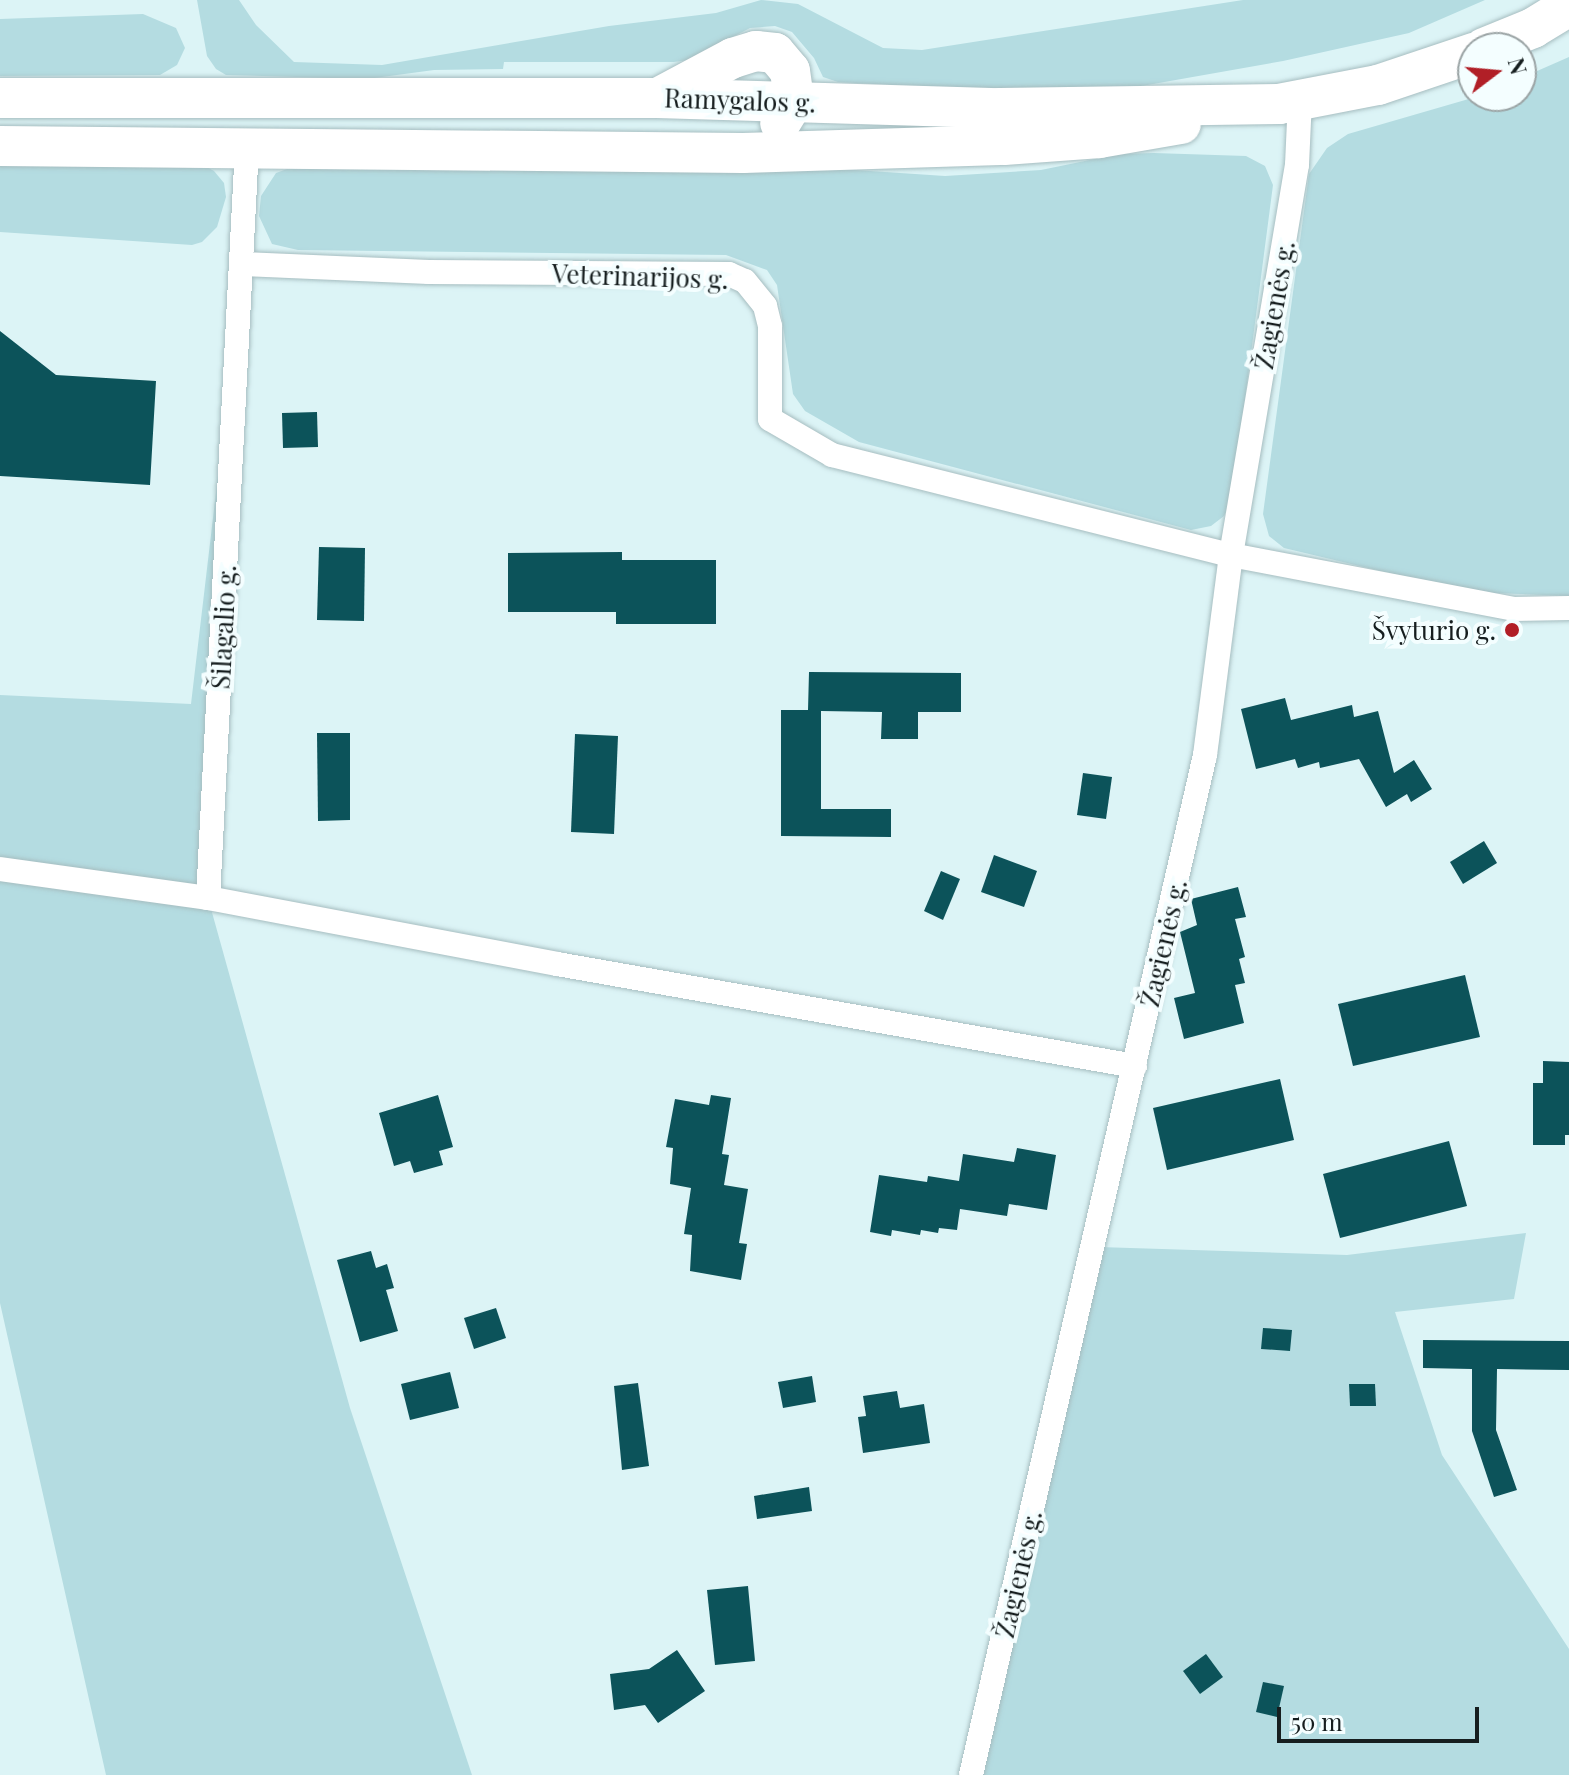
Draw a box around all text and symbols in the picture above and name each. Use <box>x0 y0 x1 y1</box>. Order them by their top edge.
north arrow <box>1457 32 1537 112</box>
text: N <box>1502 54 1535 78</box>
street label: Ramygalos g. <box>664 82 816 118</box>
street label: Žagienės g. <box>1247 238 1301 372</box>
street label: Veterinarijos g. <box>551 257 729 295</box>
street label: Šilagalio g. <box>204 564 242 690</box>
place label: Švyturio g. <box>1372 614 1496 646</box>
marker: Švyturio g. <box>1503 621 1521 639</box>
street label: Žagienės g. <box>1133 876 1193 1010</box>
street label: Žagienės g. <box>988 1507 1048 1641</box>
scale bar <box>1281 1691 1483 1741</box>
text: 50 m <box>1291 1705 1343 1737</box>

